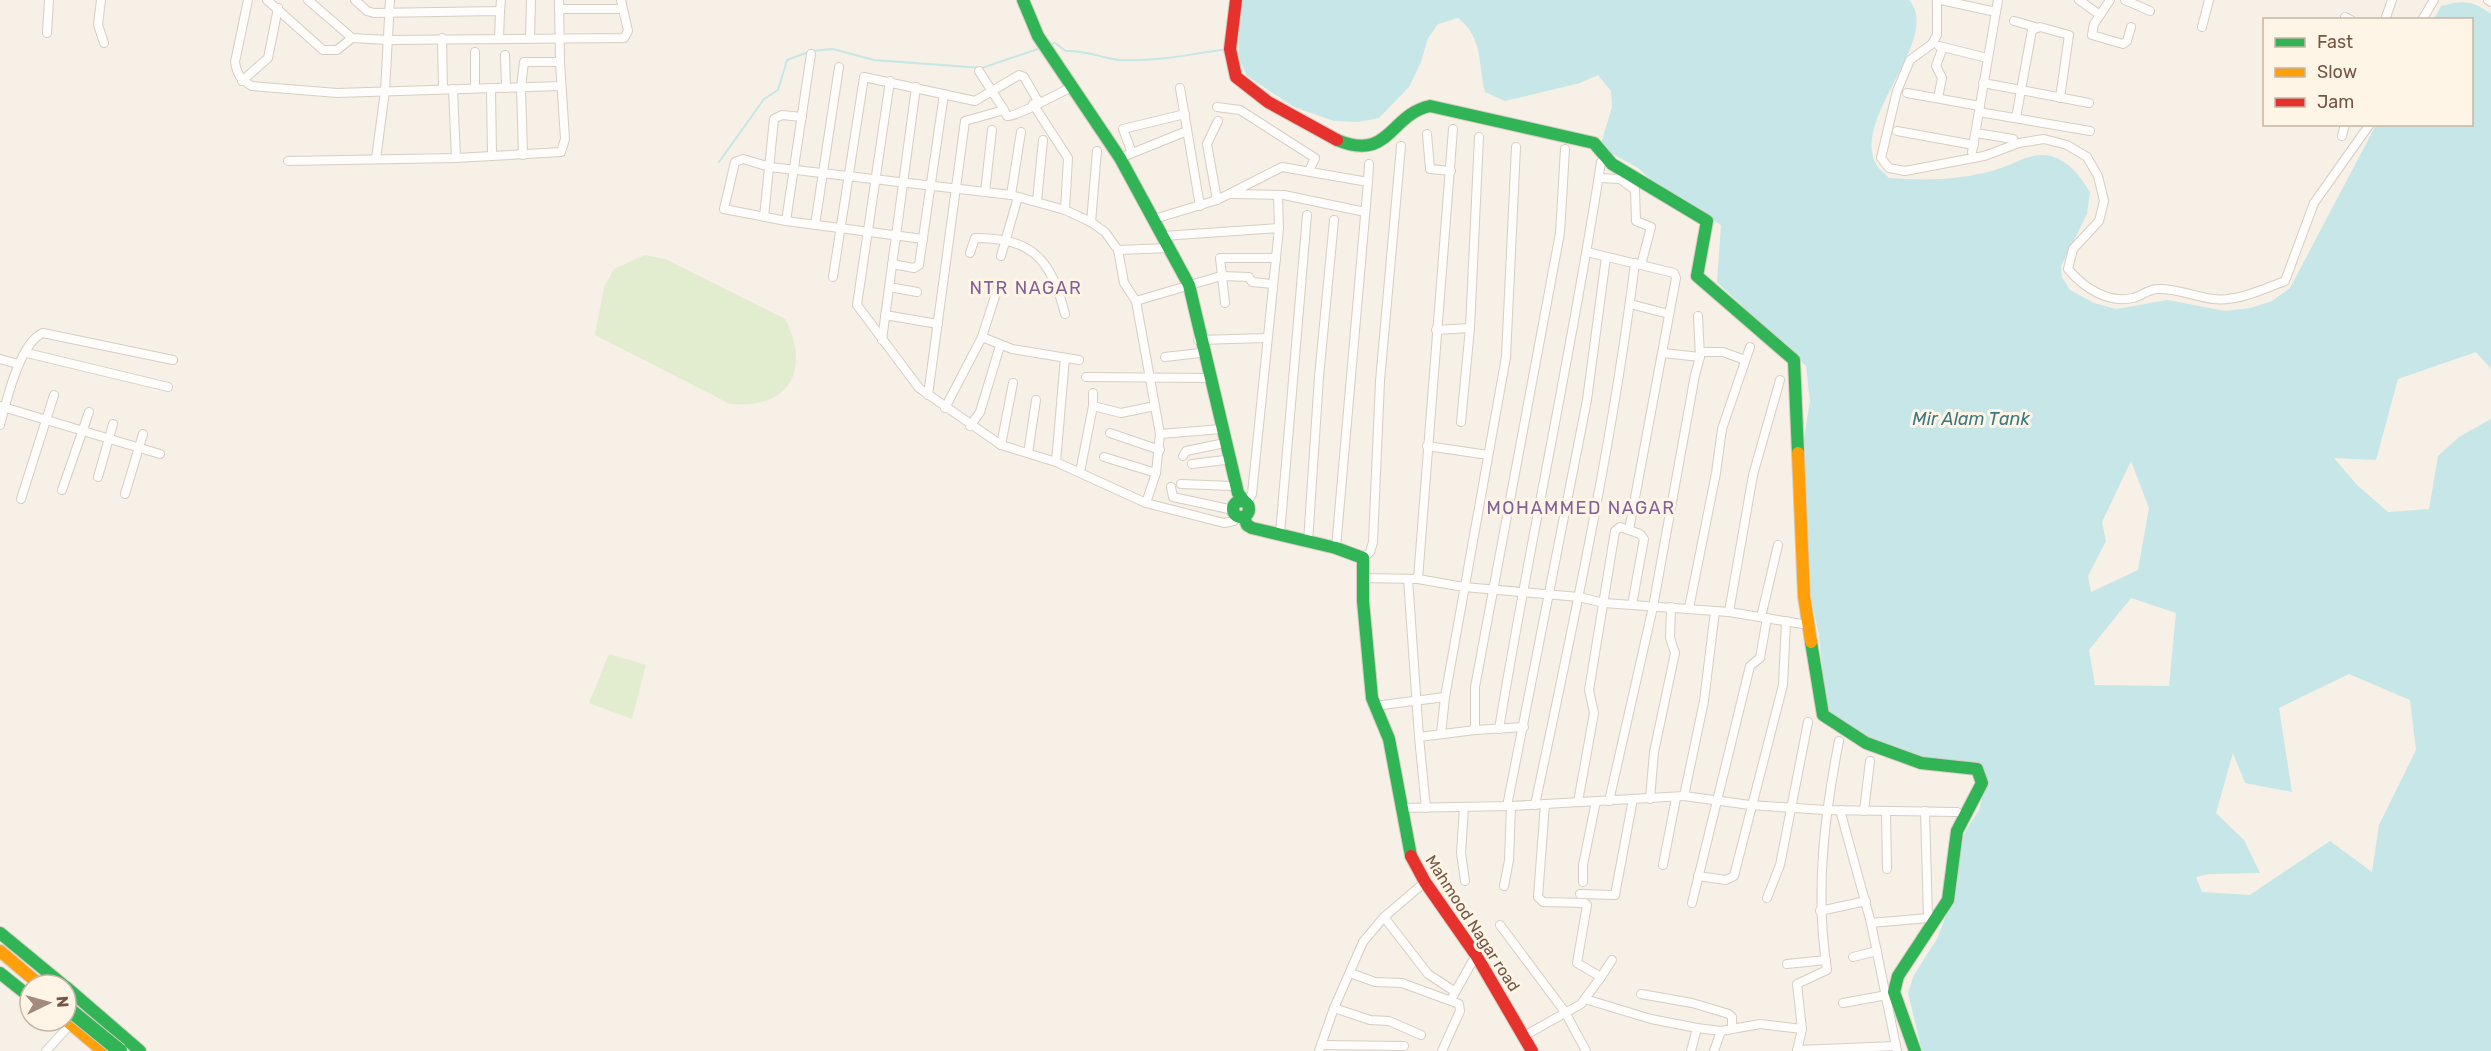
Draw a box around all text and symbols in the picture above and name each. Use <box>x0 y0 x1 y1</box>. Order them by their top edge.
legend <box>2263 18 2473 126</box>
text: Fast <box>2317 31 2353 53</box>
text: Slow <box>2317 61 2357 83</box>
text: Jam <box>2317 91 2354 113</box>
district label: NTR NAGAR <box>970 277 1082 299</box>
water label: Mir Alam Tank <box>1912 408 2030 430</box>
district label: MOHAMMED NAGAR <box>1487 497 1675 519</box>
street label: Mahmood Nagar road <box>1421 852 1524 995</box>
north arrow <box>18 973 78 1033</box>
text: N <box>52 995 72 1008</box>

